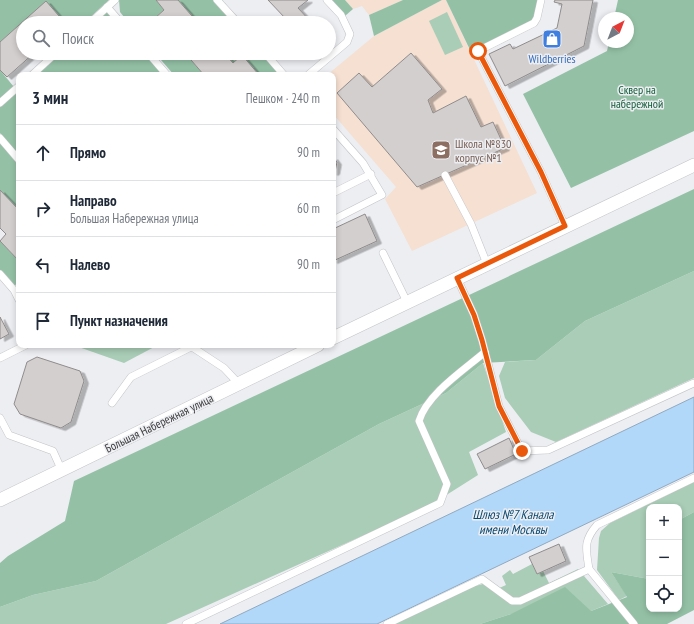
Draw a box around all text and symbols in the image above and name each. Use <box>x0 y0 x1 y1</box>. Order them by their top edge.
north arrow <box>598 12 634 48</box>
search box <box>16 16 336 60</box>
icon: search <box>30 27 52 49</box>
shop icon: Wildberries <box>541 28 563 50</box>
text: Поиск <box>62 29 94 48</box>
route start <box>469 42 487 60</box>
place label: Wildberries <box>528 51 576 66</box>
park label: Сквер на набережной <box>611 82 663 111</box>
text: 3 мин <box>32 87 68 109</box>
text: Пешком · 240 m <box>246 90 320 107</box>
place label: Школа №830 корпус №1 <box>455 136 511 165</box>
school or university icon: Школа №830 корпус №1 <box>430 139 452 161</box>
icon: ahead <box>32 142 54 164</box>
text: Прямо <box>70 143 106 162</box>
text: 90 m <box>297 144 320 161</box>
text: Направо <box>70 191 117 210</box>
icon: right <box>32 198 54 220</box>
text: 60 m <box>297 200 320 217</box>
text: Большая Набережная улица <box>70 210 199 227</box>
icon: left <box>32 254 54 276</box>
text: Налево <box>70 255 110 274</box>
text: 90 m <box>297 256 320 273</box>
icon: arrive <box>32 310 54 332</box>
text: Пункт назначения <box>70 311 168 330</box>
street label: Большая Набережная улица <box>102 390 216 456</box>
route end <box>513 442 531 460</box>
map controls <box>646 504 682 612</box>
button: + <box>646 504 682 540</box>
water label: Шлюз №7 Канала имени Москвы <box>473 506 554 538</box>
button: − <box>646 540 682 576</box>
button: locate <box>646 576 682 612</box>

